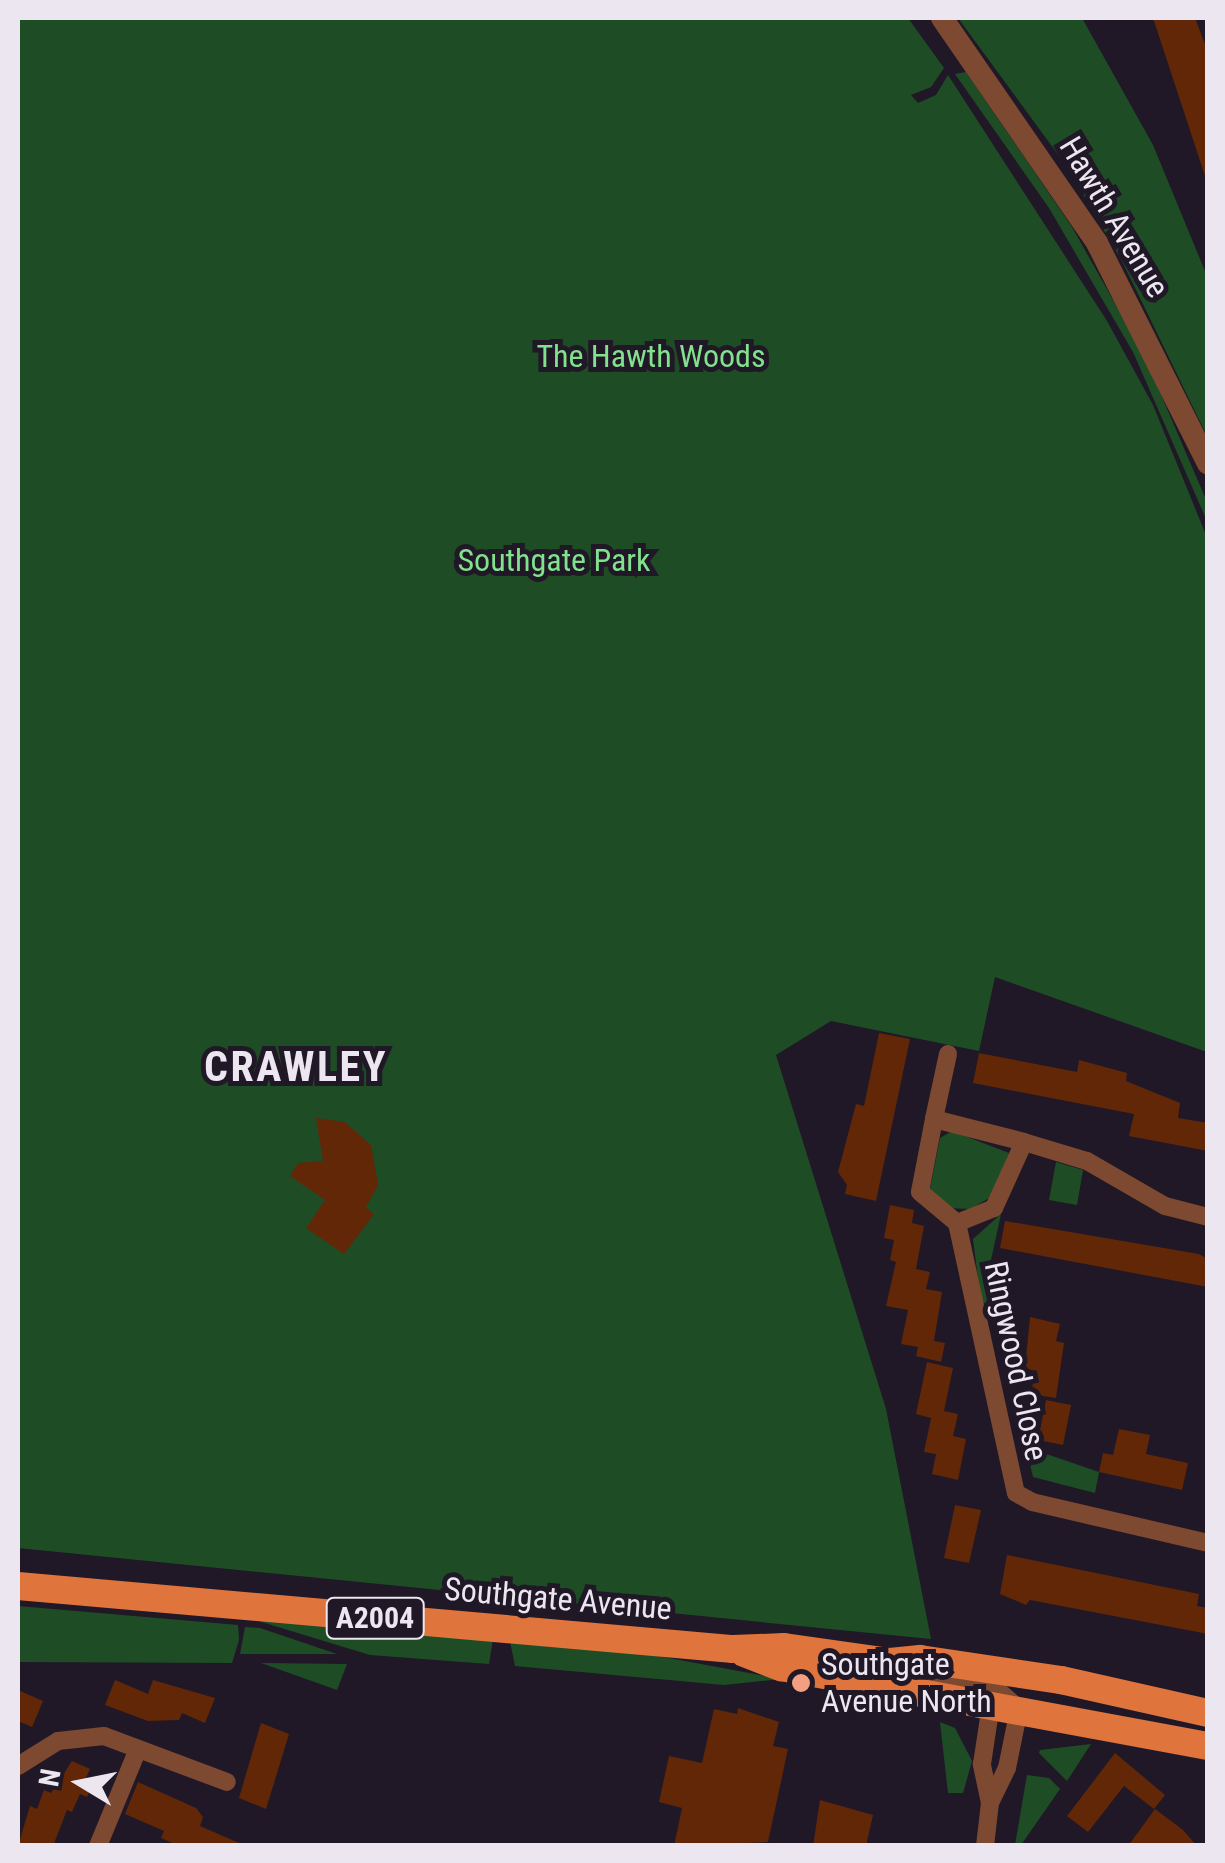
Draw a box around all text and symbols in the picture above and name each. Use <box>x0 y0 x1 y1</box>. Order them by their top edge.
street label: Hawth Avenue <box>1051 130 1177 304</box>
park label: The Hawth Woods <box>536 337 766 375</box>
park label: Southgate Park <box>457 541 651 579</box>
district label: CRAWLEY <box>204 1042 388 1092</box>
street label: Ringwood Close <box>976 1258 1056 1464</box>
street label: Southgate Avenue <box>443 1570 673 1628</box>
road number: A2004 <box>325 1593 425 1643</box>
place label: Southgate Avenue North <box>821 1646 992 1721</box>
marker: Southgate Avenue North <box>790 1672 812 1694</box>
north arrow <box>30 1733 130 1833</box>
text: N <box>32 1766 68 1789</box>

